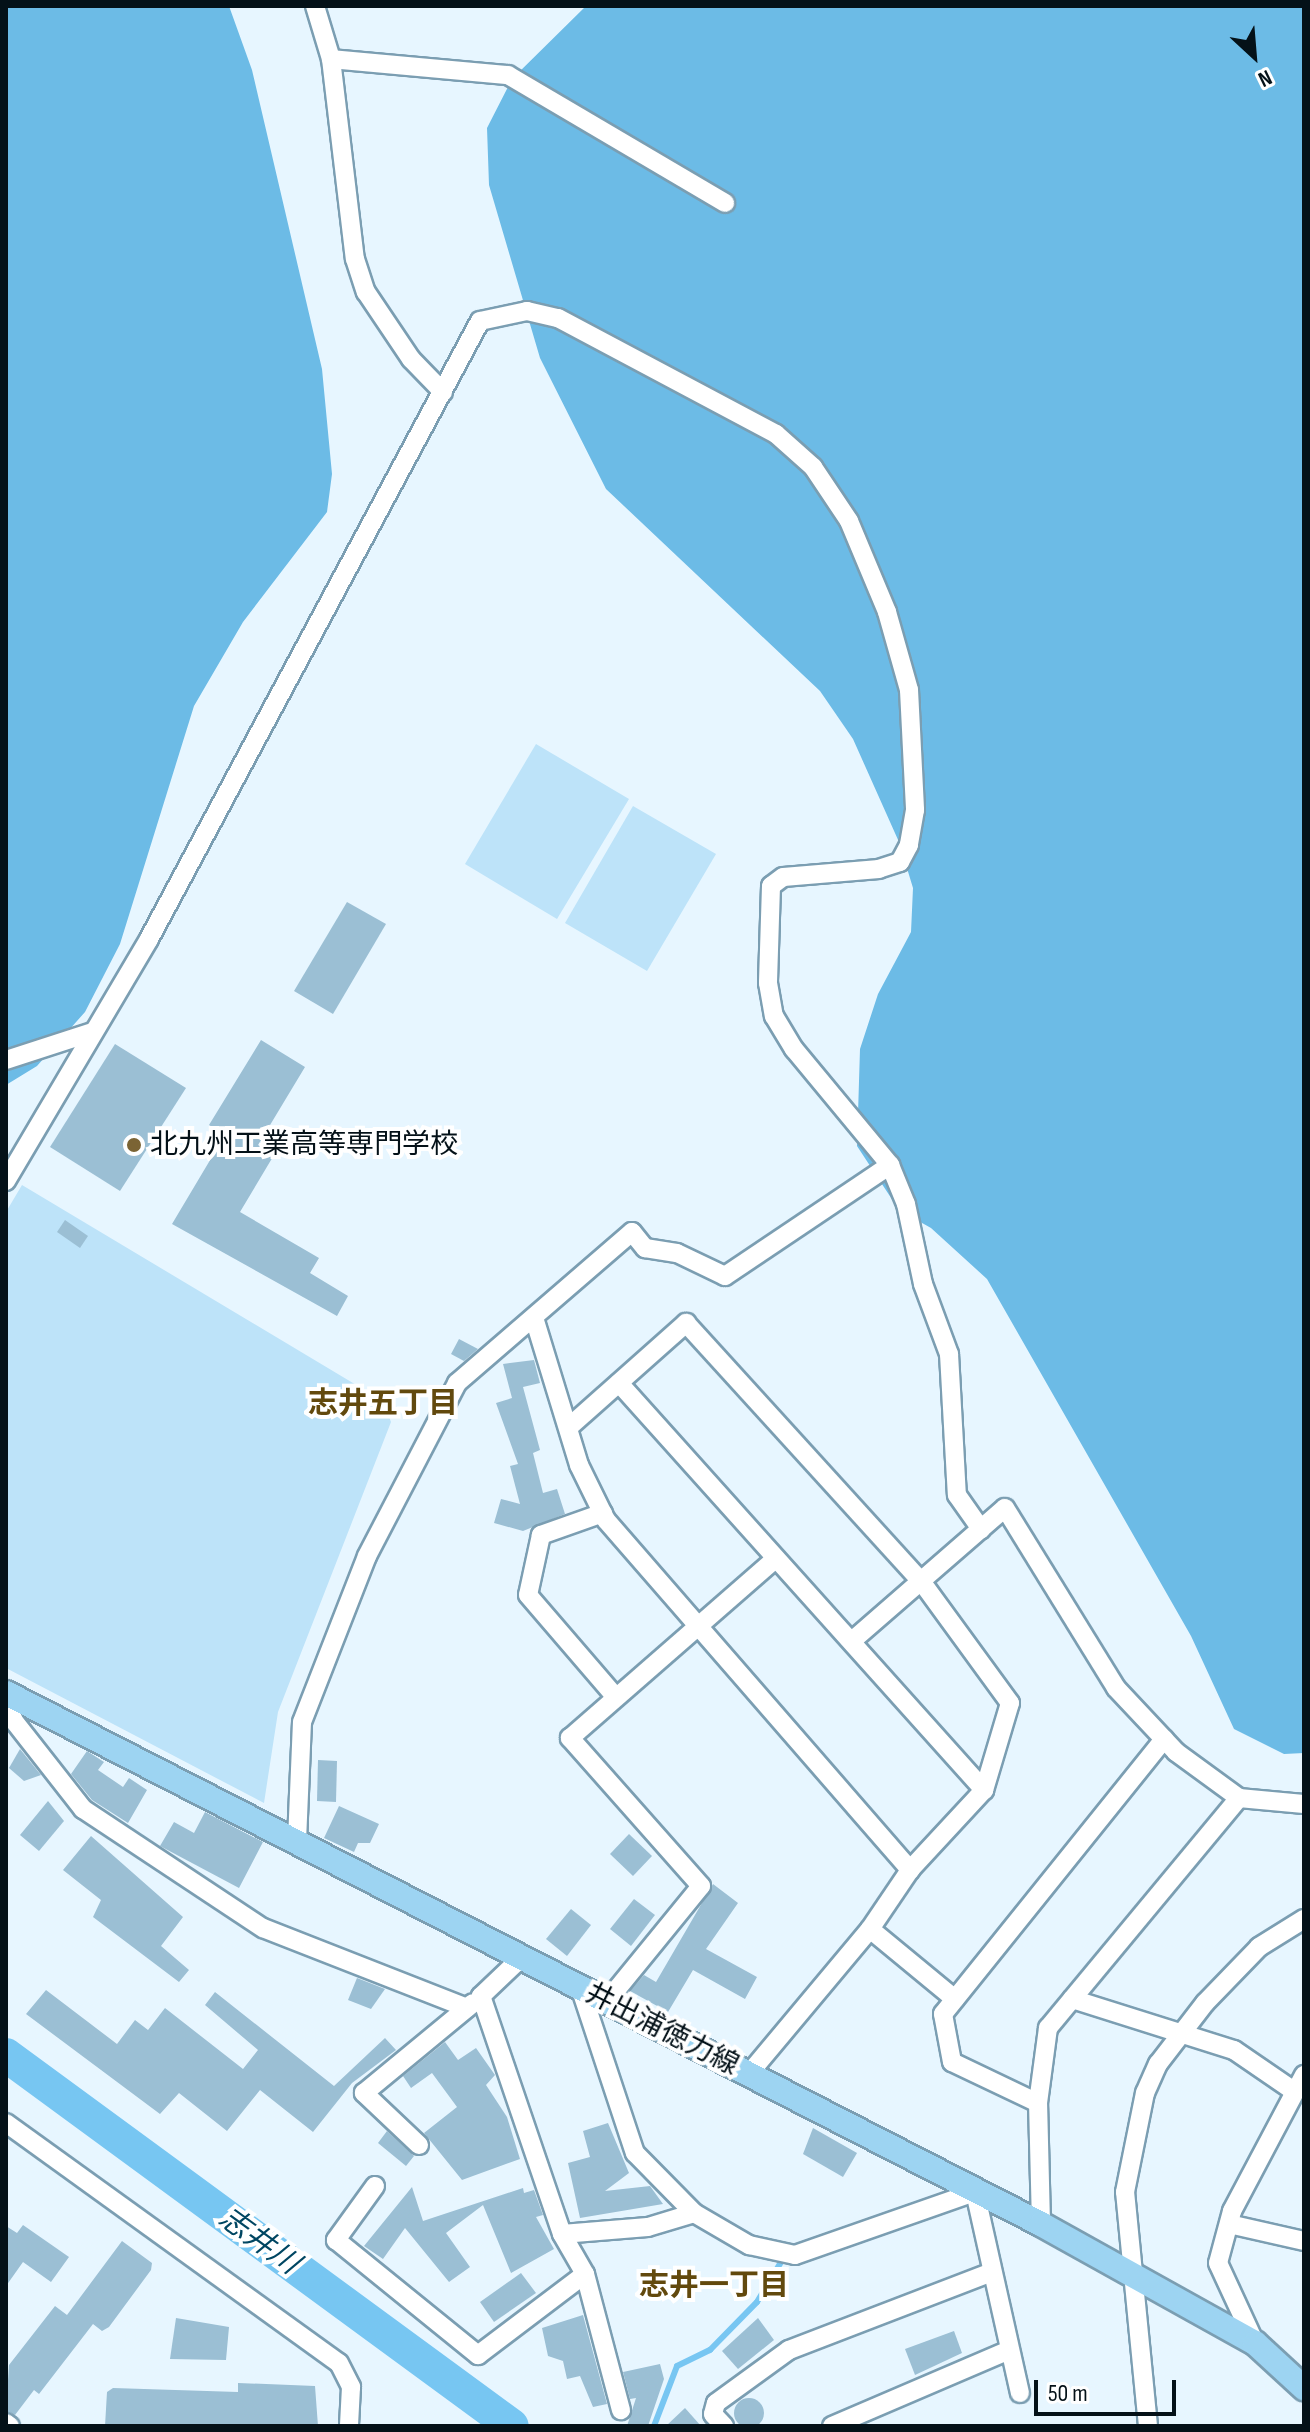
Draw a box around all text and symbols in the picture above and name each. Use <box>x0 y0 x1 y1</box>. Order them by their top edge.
north arrow <box>1214 16 1294 96</box>
text: N <box>1254 63 1276 93</box>
place label: 北九州工業高等専門学校 <box>150 1128 458 1162</box>
marker: 北九州工業高等専門学校 <box>125 1136 143 1154</box>
district label: 志井五丁目 <box>308 1386 458 1422</box>
street label: 井出浦徳力線 <box>580 1977 744 2083</box>
water label: 志井川 <box>212 2200 306 2282</box>
district label: 志井一丁目 <box>639 2268 789 2304</box>
scale bar <box>1038 2364 1180 2414</box>
text: 50 m <box>1048 2379 1088 2408</box>

